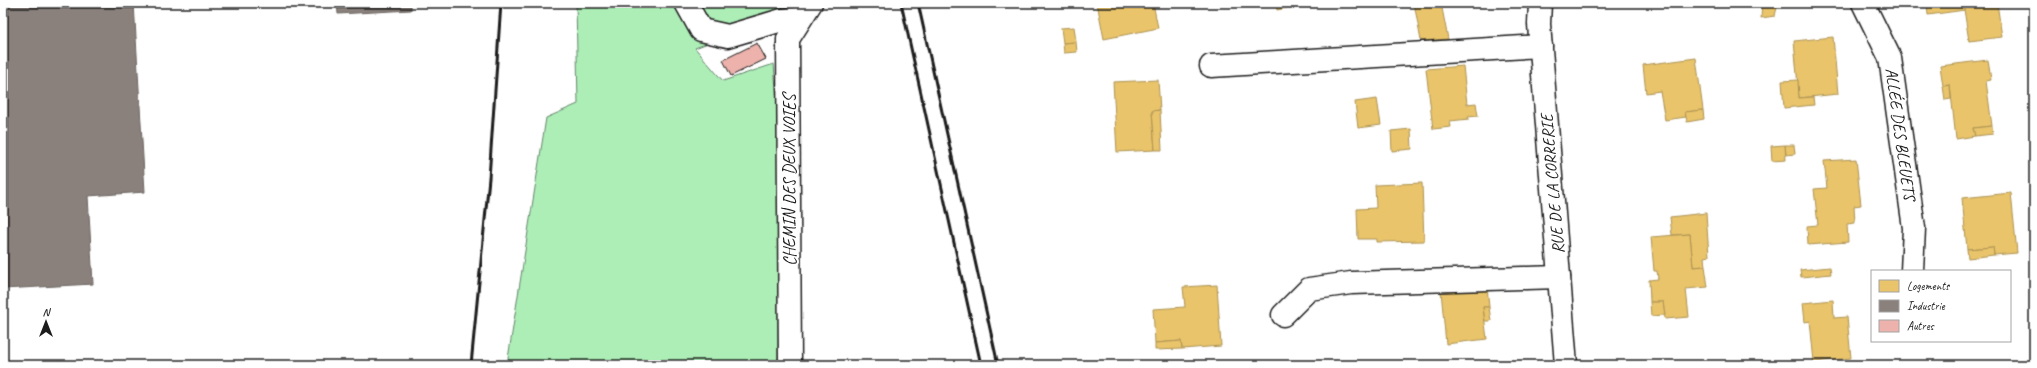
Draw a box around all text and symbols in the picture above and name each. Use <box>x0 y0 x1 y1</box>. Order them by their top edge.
street label: ALLÉE DES BLEUETS <box>1881 66 1922 204</box>
street label: CHEMIN DES DEUX VOIES <box>779 91 800 266</box>
street label: RUE DE LA CORRERIE <box>1536 111 1569 255</box>
legend <box>1871 270 2011 342</box>
text: Logements <box>1907 278 1950 294</box>
text: Industrie <box>1907 298 1946 314</box>
north arrow <box>26 302 66 342</box>
text: N <box>43 305 52 319</box>
text: Autres <box>1907 318 1935 334</box>

